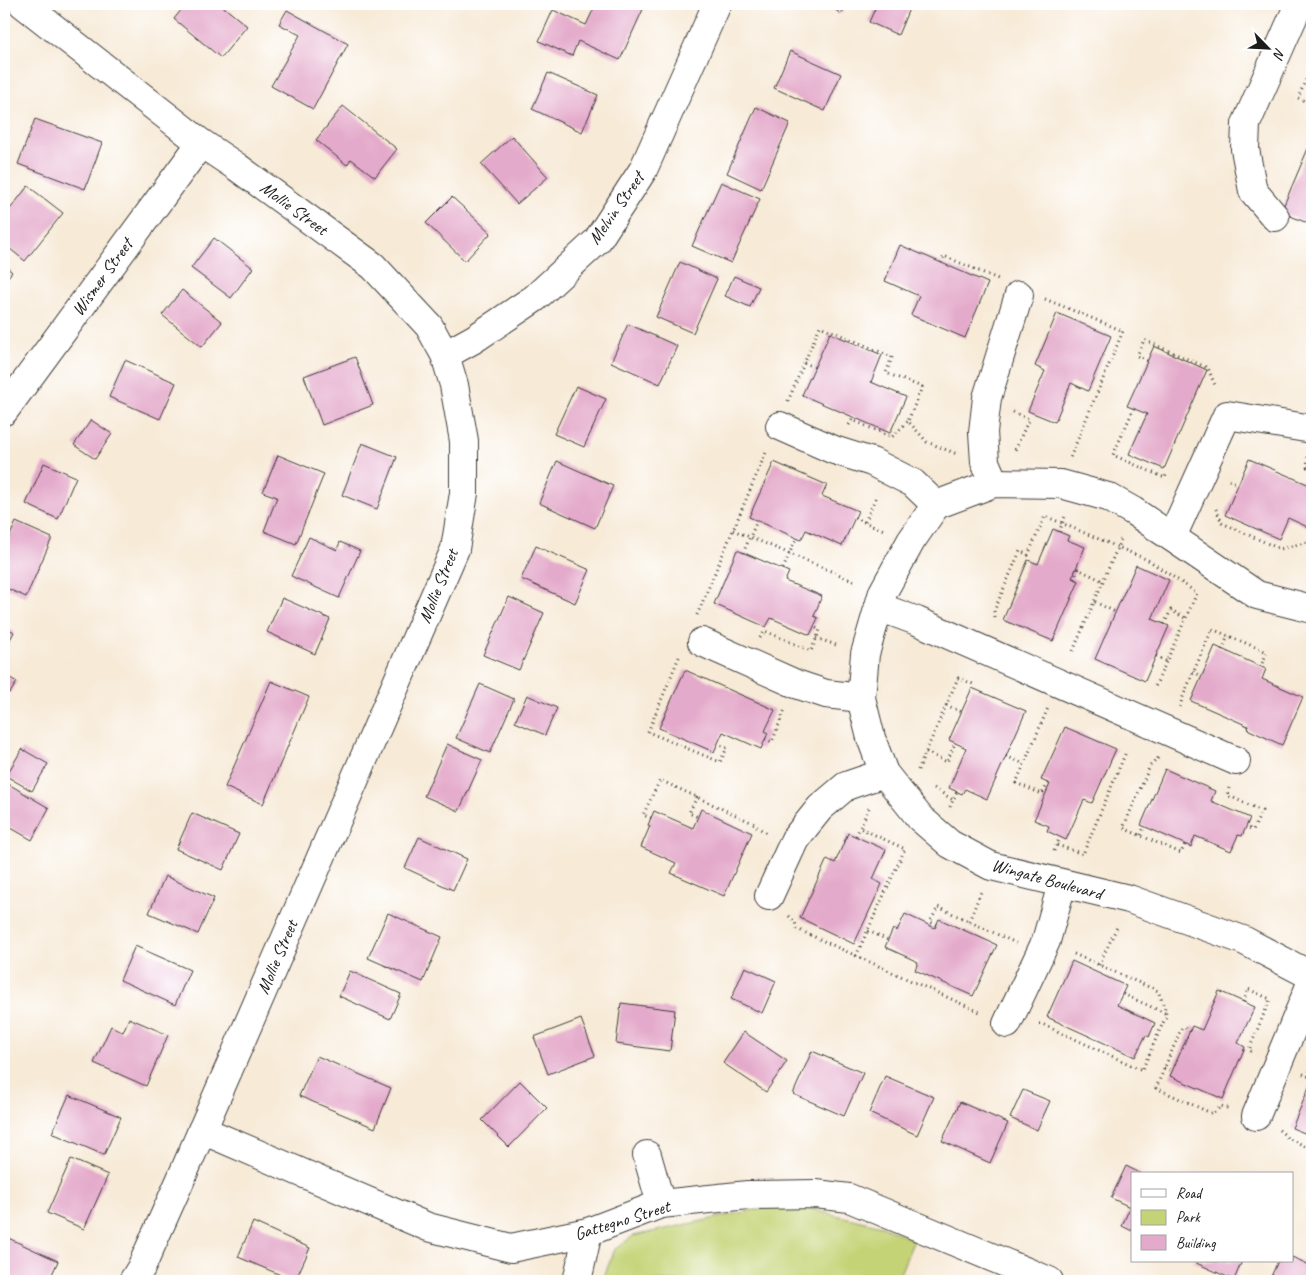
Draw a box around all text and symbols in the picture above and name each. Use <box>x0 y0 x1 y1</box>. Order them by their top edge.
north arrow <box>1244 22 1294 72</box>
text: N <box>1269 46 1289 63</box>
street label: Melvin Street <box>583 165 651 248</box>
street label: Mollie Street <box>256 176 334 241</box>
street label: Wismer Street <box>67 232 139 320</box>
street label: Mollie Street <box>413 544 464 626</box>
street label: Wingate Boulevard <box>989 854 1107 905</box>
street label: Mollie Street <box>252 915 303 997</box>
legend <box>1131 1172 1294 1262</box>
text: Road <box>1176 1184 1203 1203</box>
street label: Gattegno Street <box>572 1194 674 1245</box>
text: Park <box>1176 1208 1201 1227</box>
text: Building <box>1176 1234 1216 1253</box>

